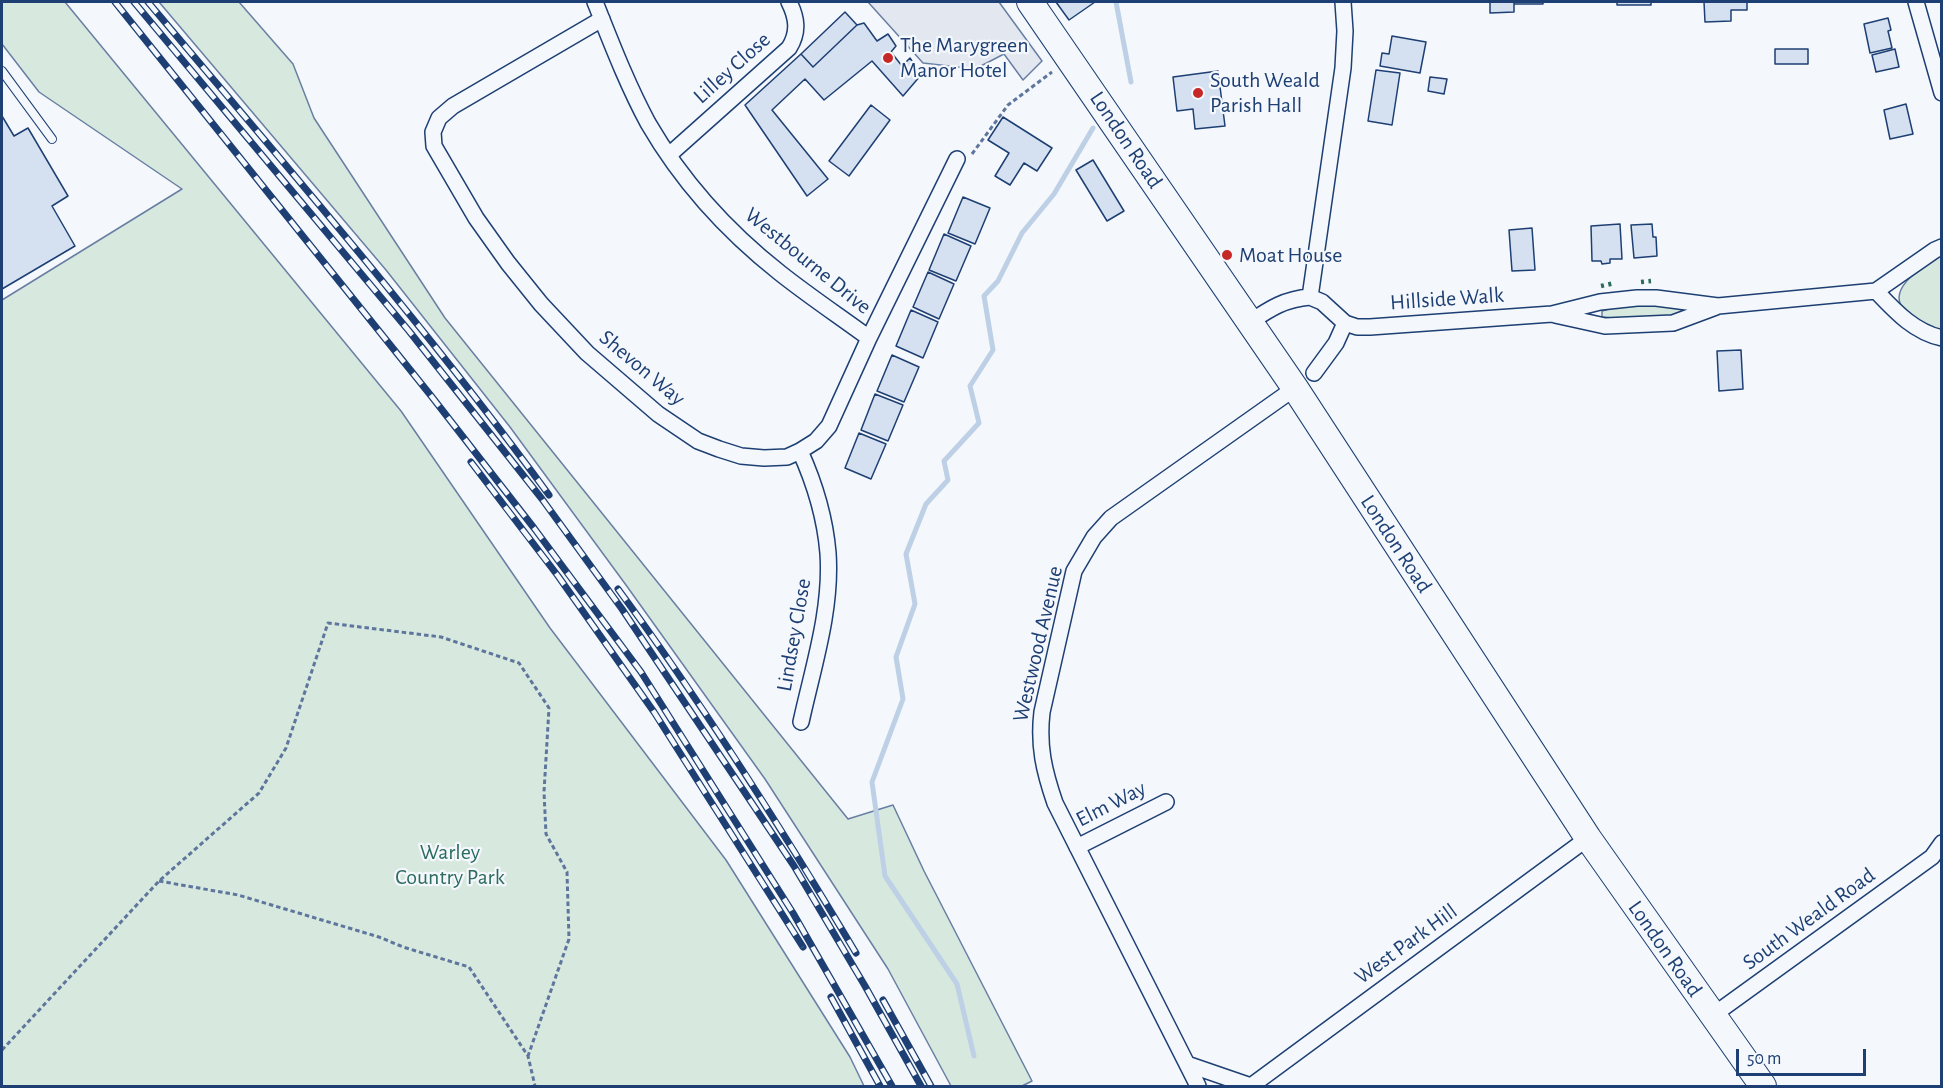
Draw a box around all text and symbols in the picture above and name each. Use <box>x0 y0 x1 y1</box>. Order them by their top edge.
street label: Lilley Close <box>688 27 776 109</box>
place label: The Marygreen Manor Hotel <box>900 32 1029 84</box>
marker: The Marygreen Manor Hotel <box>881 51 895 65</box>
place label: South Weald Parish Hall <box>1210 67 1320 118</box>
street label: London Road <box>1084 86 1168 194</box>
marker: South Weald Parish Hall <box>1191 86 1205 100</box>
street label: Westbourne Drive <box>739 202 877 320</box>
place label: Moat House <box>1239 242 1342 268</box>
marker: Moat House <box>1220 248 1234 262</box>
street label: Hillside Walk <box>1389 282 1505 316</box>
street label: Shevon Way <box>594 324 690 412</box>
street label: London Road <box>1355 490 1437 598</box>
street label: Westwood Avenue <box>1007 563 1069 725</box>
street label: Lindsey Close <box>771 576 817 694</box>
street label: Elm Way <box>1072 775 1150 833</box>
park label: Warley Country Park <box>395 839 505 890</box>
street label: South Weald Road <box>1738 862 1880 976</box>
street label: London Road <box>1622 896 1708 1002</box>
street label: West Park Hill <box>1350 898 1462 990</box>
scale bar <box>1739 1037 1870 1075</box>
text: 50 m <box>1747 1050 1781 1068</box>

